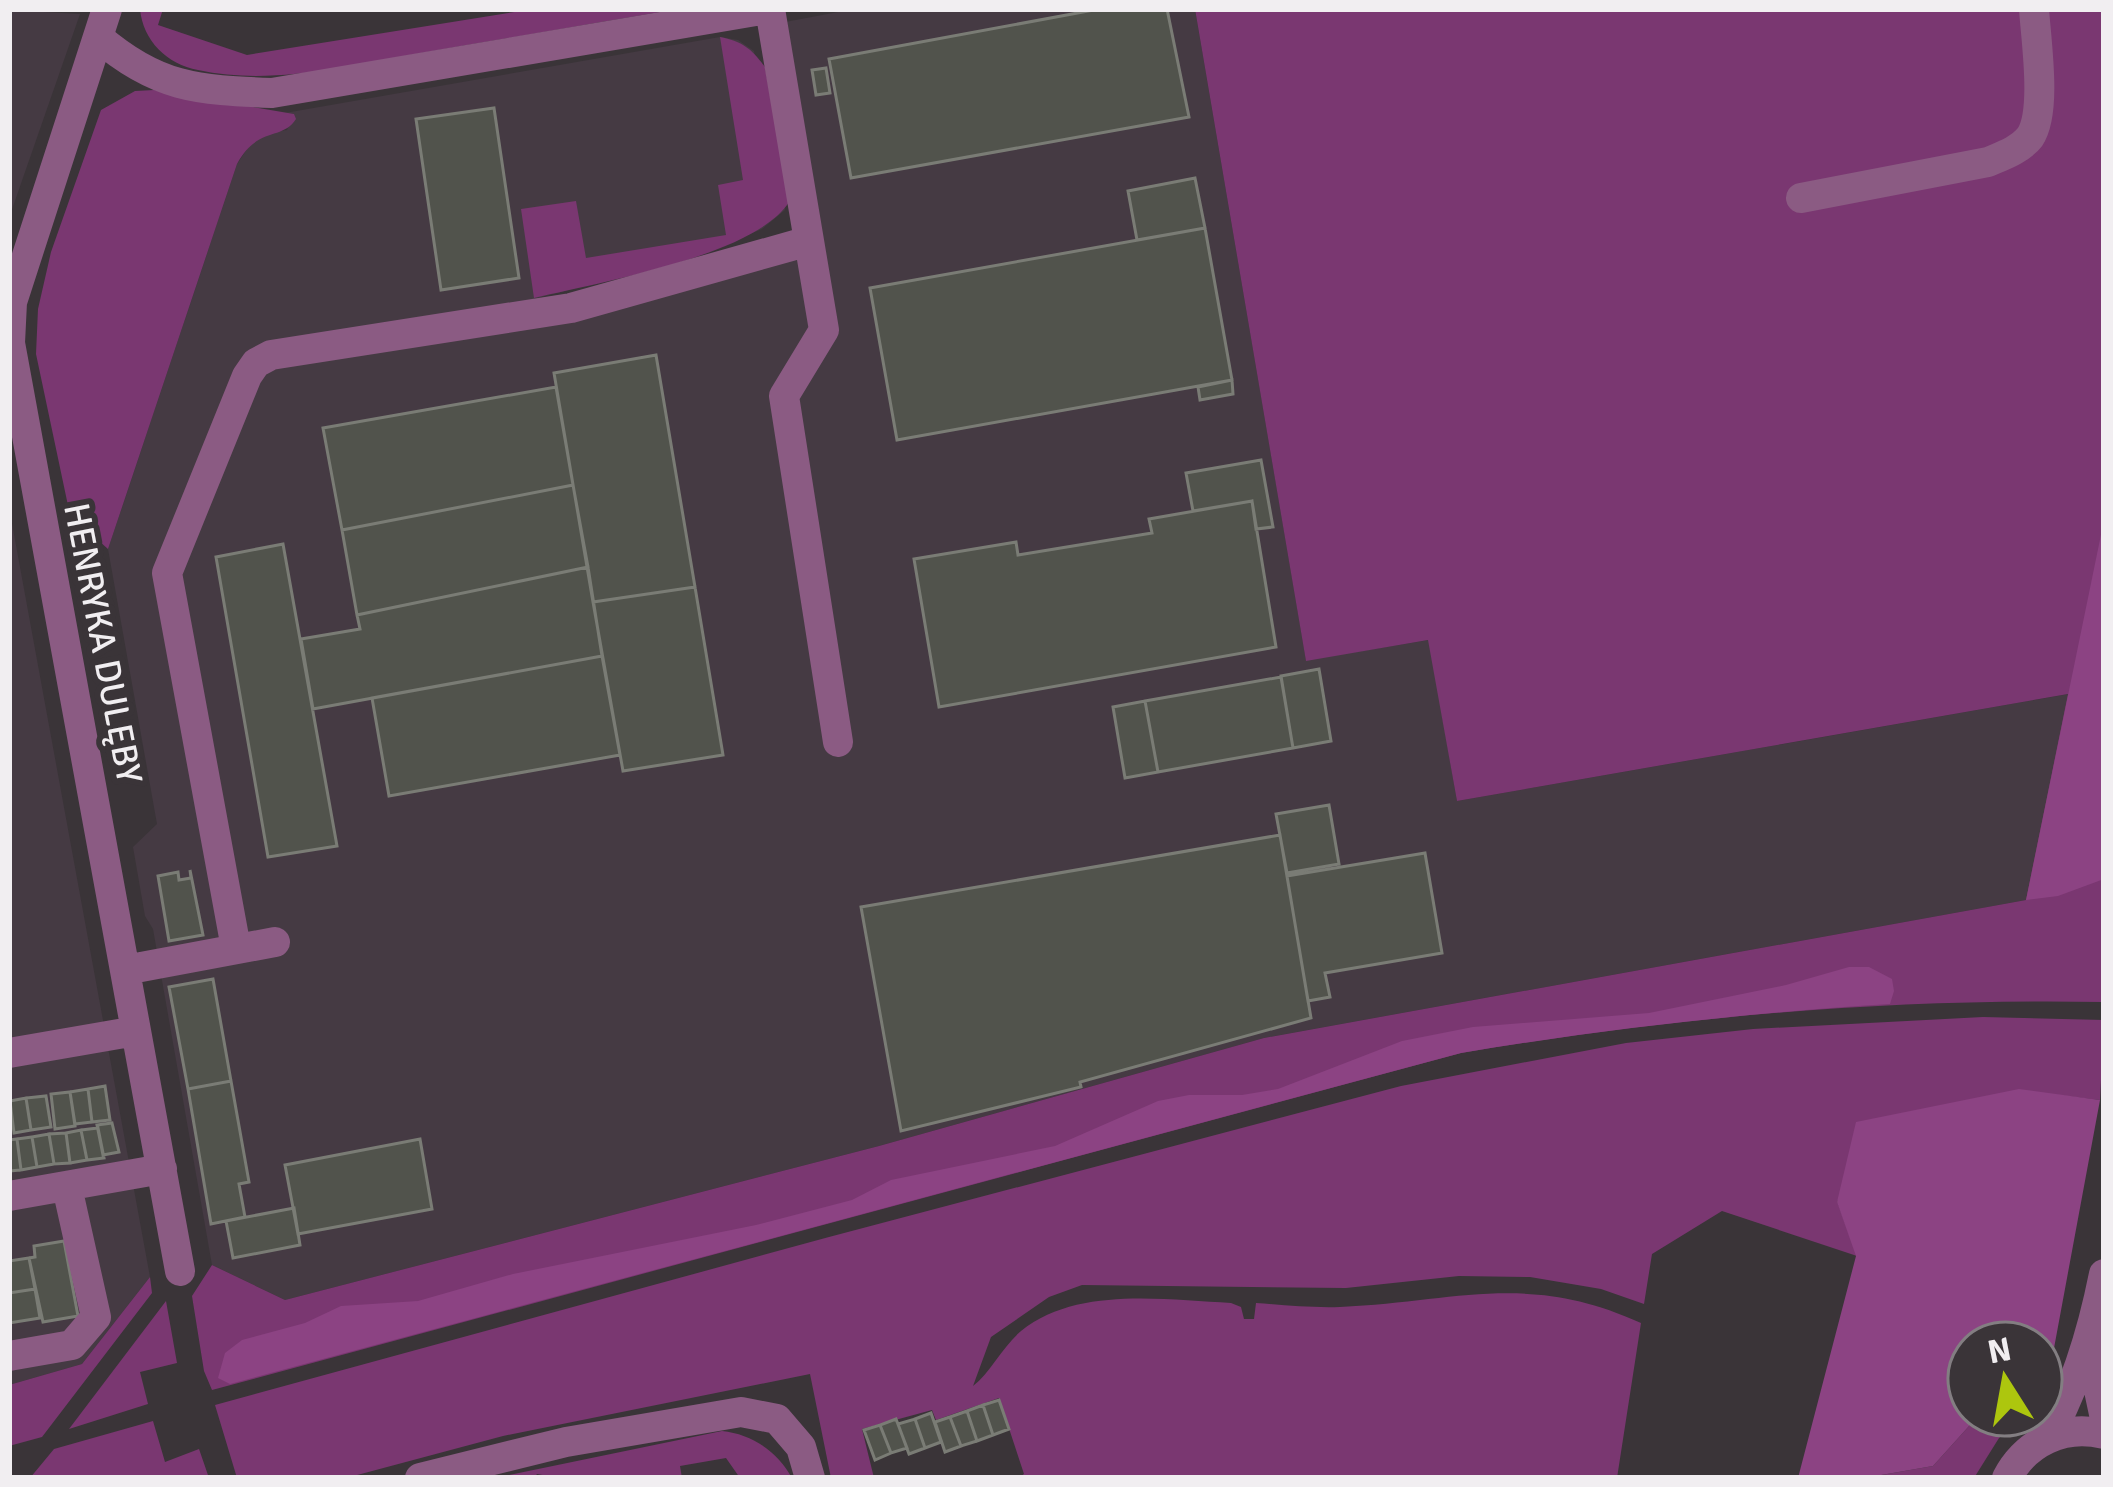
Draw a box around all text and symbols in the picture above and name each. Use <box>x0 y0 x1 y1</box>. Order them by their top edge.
street label: HENRYKA DULĘBY <box>53 499 152 787</box>
north arrow <box>1945 1319 2065 1439</box>
text: N <box>1984 1329 2015 1373</box>

